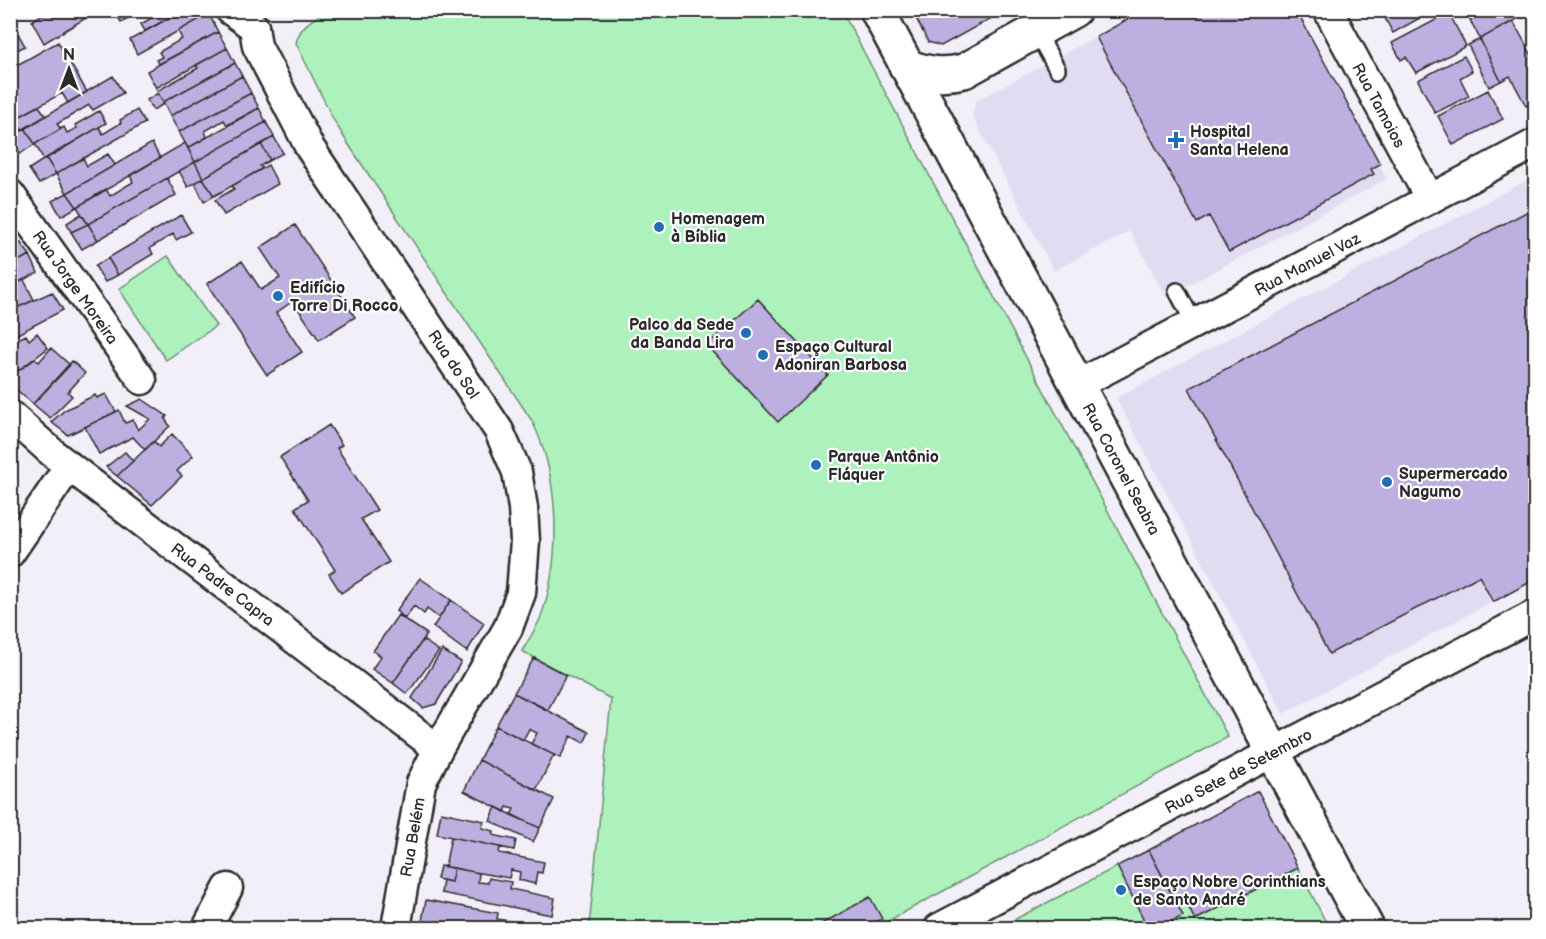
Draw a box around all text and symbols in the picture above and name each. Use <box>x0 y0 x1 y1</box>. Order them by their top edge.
north arrow <box>39 39 99 99</box>
text: N <box>63 46 75 65</box>
street label: Rua Tamoios <box>1347 60 1409 151</box>
place label: Hospital Santa Helena <box>1190 123 1289 160</box>
marker: Hospital Santa Helena <box>1167 131 1185 149</box>
place label: Homenagem à Bíblia <box>671 210 765 247</box>
marker: Homenagem à Bíblia <box>652 220 666 234</box>
street label: Rua Jorge Moreira <box>28 227 121 348</box>
street label: Rua Manuel Vaz <box>1252 229 1364 301</box>
place label: Edifício Torre Di Rocco <box>290 279 398 316</box>
marker: Edifício Torre Di Rocco <box>271 289 285 303</box>
place label: Palco da Sede da Banda Lira <box>629 316 734 353</box>
marker: Palco da Sede da Banda Lira <box>739 326 753 340</box>
street label: Rua do Sol <box>423 327 483 403</box>
place label: Espaço Cultural Adoniran Barbosa <box>774 338 907 375</box>
marker: Espaço Cultural Adoniran Barbosa <box>756 348 770 362</box>
street label: Rua Coronel Seabra <box>1078 400 1163 539</box>
place label: Parque Antônio Fláquer <box>828 448 939 485</box>
marker: Parque Antônio Fláquer <box>809 458 823 472</box>
place label: Supermercado Nagumo <box>1399 465 1508 502</box>
marker: Supermercado Nagumo <box>1380 475 1394 489</box>
street label: Rua Padre Capra <box>167 540 277 631</box>
street label: Rua Sete de Setembro <box>1162 726 1316 818</box>
street label: Rua Belém <box>397 796 430 879</box>
place label: Espaço Nobre Corinthians de Santo André <box>1133 873 1326 910</box>
marker: Espaço Nobre Corinthians de Santo André <box>1114 883 1128 897</box>

